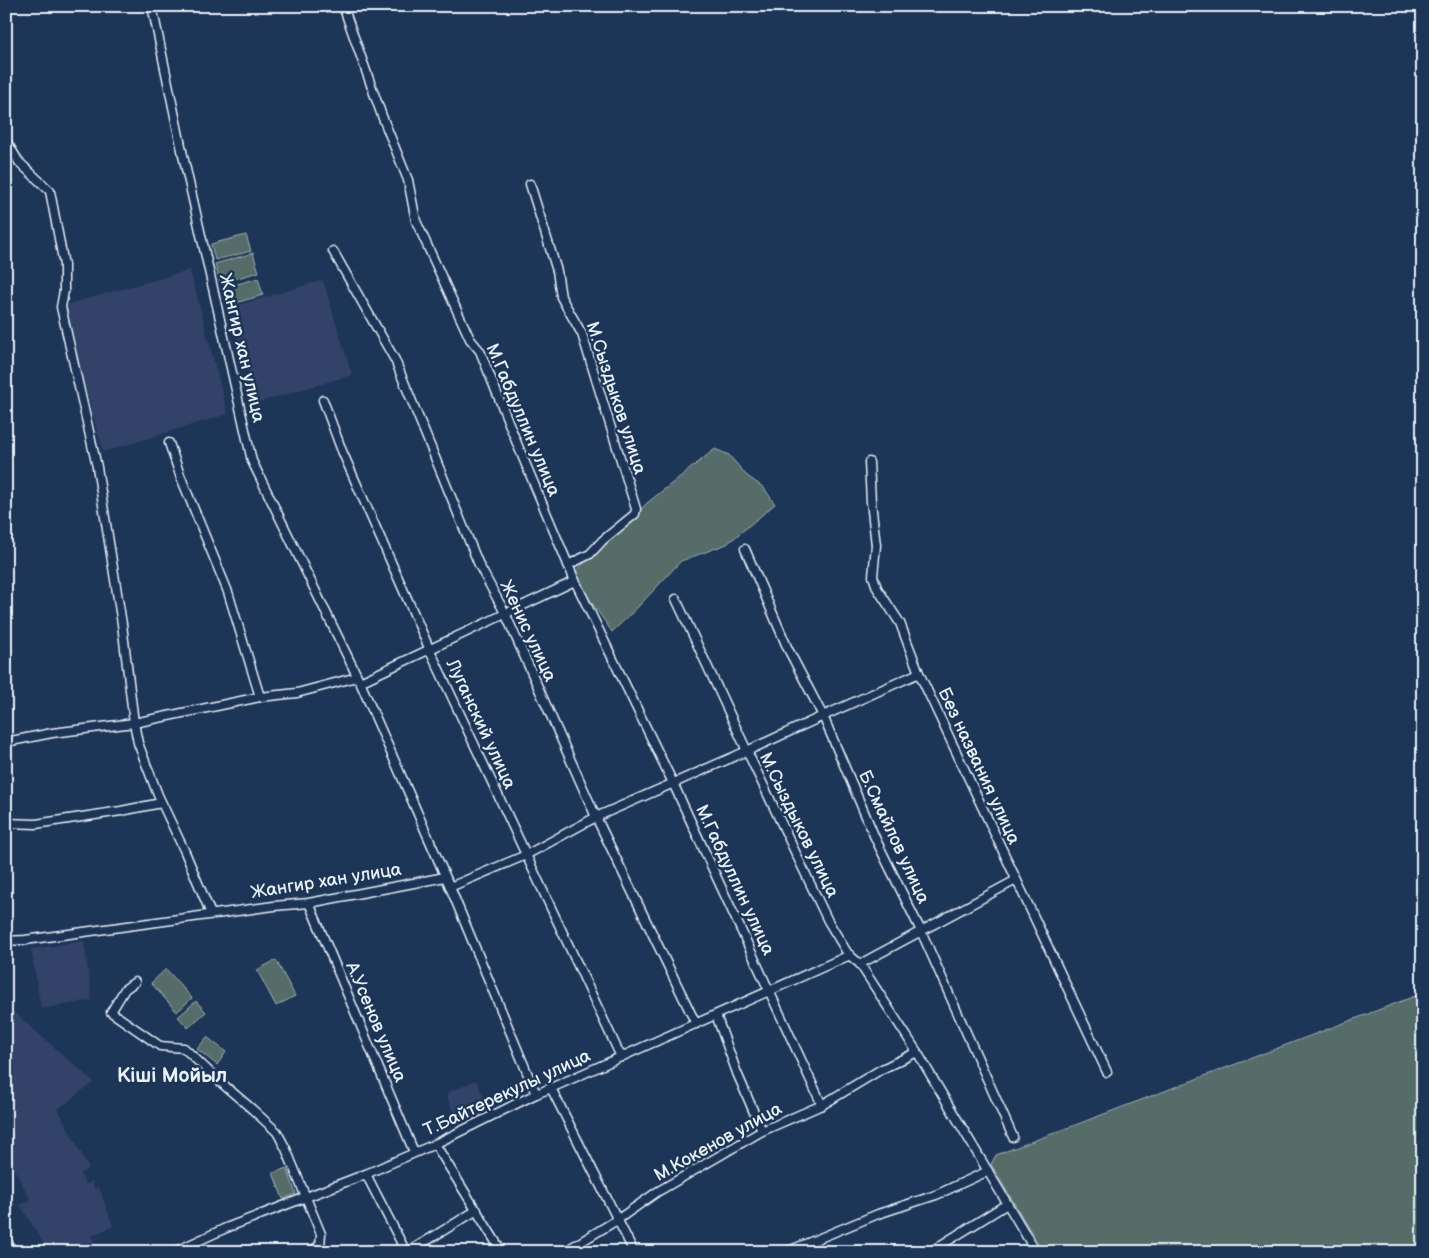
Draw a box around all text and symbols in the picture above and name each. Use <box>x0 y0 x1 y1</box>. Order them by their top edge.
street label: Жангир хан улица <box>215 272 269 425</box>
street label: М.Сыздыков улица <box>581 319 651 477</box>
street label: М.Габдуллин улица <box>481 341 565 500</box>
street label: Женис улица <box>495 577 561 685</box>
street label: Луганский улица <box>441 655 520 792</box>
street label: Без названия улица <box>933 684 1025 848</box>
street label: М.Сыздыков улица <box>755 749 843 901</box>
street label: Б.Смайлов улица <box>854 767 934 907</box>
street label: М.Габдуллин улица <box>691 801 779 959</box>
street label: Жангир хан улица <box>249 859 403 903</box>
street label: А.Усенов улица <box>341 958 411 1086</box>
street label: Т.Байтерекулы улица <box>420 1045 594 1141</box>
district label: Кіші Мойыл <box>117 1064 227 1088</box>
street label: М.Кокенов улица <box>650 1098 786 1186</box>

